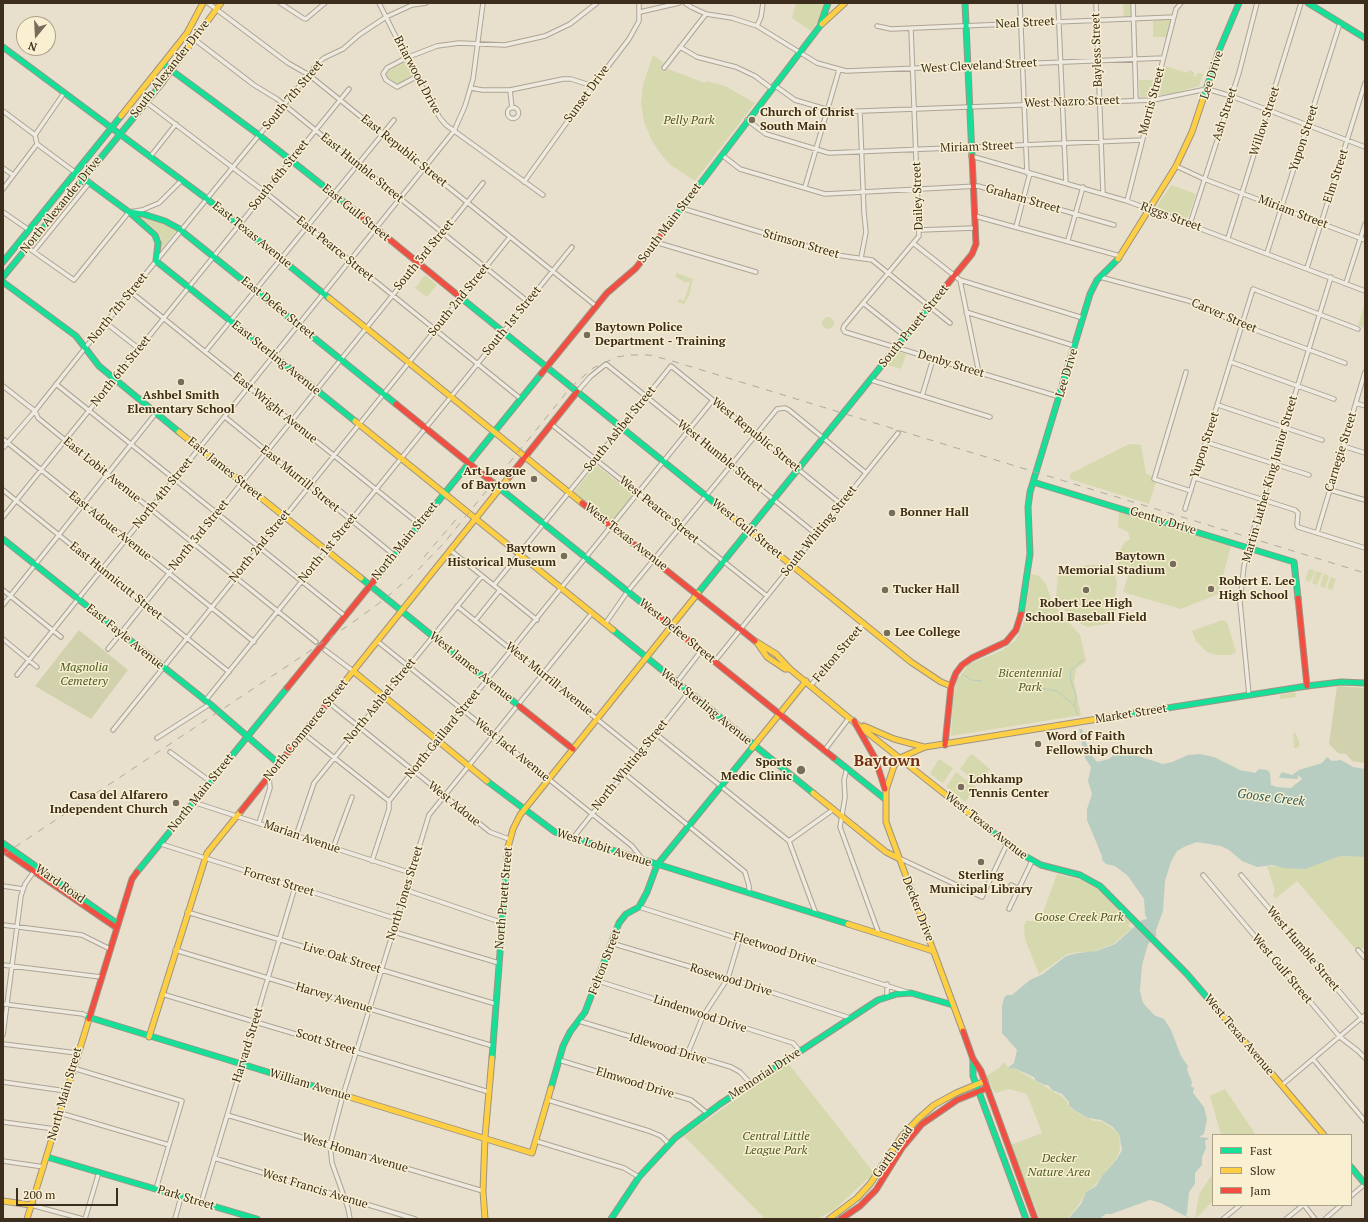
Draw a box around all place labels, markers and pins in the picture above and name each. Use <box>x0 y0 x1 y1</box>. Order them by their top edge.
place label: Church of Christ South Main <box>760 106 855 134</box>
marker: Church of Christ South Main <box>747 115 757 125</box>
place label: Baytown Police Department - Training <box>595 321 725 349</box>
marker: Baytown Police Department - Training <box>582 330 592 340</box>
marker: Ashbel Smith Elementary School <box>176 377 186 387</box>
place label: Ashbel Smith Elementary School <box>127 389 235 417</box>
place label: Art League of Baytown <box>461 465 526 493</box>
marker: Art League of Baytown <box>529 474 539 484</box>
place label: Bonner Hall <box>900 506 969 520</box>
marker: Bonner Hall <box>887 508 897 518</box>
place label: Baytown Historical Museum <box>448 542 556 570</box>
place label: Baytown Memorial Stadium <box>1058 550 1165 578</box>
marker: Baytown Historical Museum <box>559 551 569 561</box>
marker: Baytown Memorial Stadium <box>1168 559 1178 569</box>
place label: Robert E. Lee High School <box>1219 575 1295 603</box>
place label: Tucker Hall <box>893 583 959 597</box>
marker: Robert E. Lee High School <box>1206 584 1216 594</box>
marker: Tucker Hall <box>880 585 890 595</box>
marker: Robert Lee High School Baseball Field <box>1081 585 1091 595</box>
place label: Robert Lee High School Baseball Field <box>1025 597 1147 625</box>
place label: Lee College <box>895 626 960 640</box>
marker: Lee College <box>882 628 892 638</box>
place label: Word of Faith Fellowship Church <box>1046 730 1153 758</box>
marker: Word of Faith Fellowship Church <box>1033 739 1043 749</box>
place label: Sports Medic Clinic <box>721 756 792 784</box>
marker: Sports Medic Clinic <box>795 764 807 776</box>
place label: Lohkamp Tennis Center <box>969 773 1049 801</box>
marker: Lohkamp Tennis Center <box>956 782 966 792</box>
place label: Casa del Alfarero Independent Church <box>50 789 168 817</box>
marker: Casa del Alfarero Independent Church <box>171 798 181 808</box>
marker: Sterling Municipal Library <box>976 857 986 867</box>
place label: Sterling Municipal Library <box>930 869 1032 897</box>

